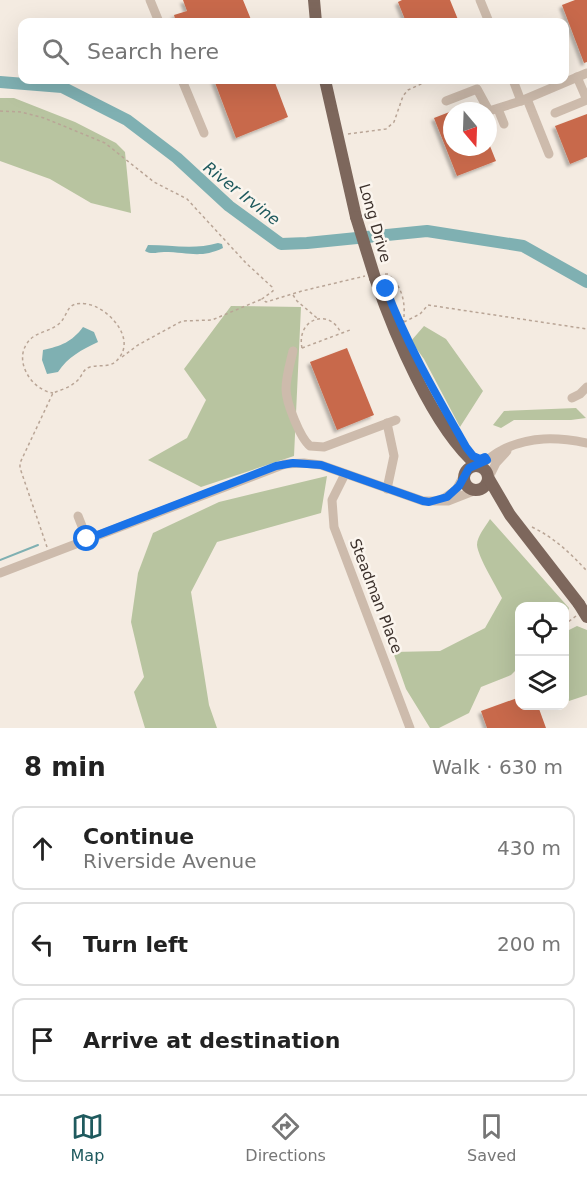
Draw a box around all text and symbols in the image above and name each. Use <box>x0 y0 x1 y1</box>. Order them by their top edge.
search box <box>18 18 569 84</box>
icon: search <box>39 35 72 68</box>
text: Search here <box>87 39 219 64</box>
north arrow <box>443 102 497 156</box>
water label: River Irvine <box>200 158 284 229</box>
street label: Long Drive <box>355 182 395 264</box>
route end <box>372 275 398 301</box>
route start <box>73 525 99 551</box>
street label: Steadman Place <box>346 536 406 656</box>
map controls <box>515 602 569 710</box>
button: locate <box>515 602 569 656</box>
button: layers <box>515 656 569 710</box>
text: 8 min <box>24 752 106 782</box>
text: Walk · 630 m <box>432 755 563 779</box>
text: Continue <box>83 824 194 849</box>
icon: ahead <box>26 832 59 865</box>
text: 430 m <box>497 836 561 860</box>
text: Riverside Avenue <box>83 849 256 873</box>
icon: left <box>26 928 59 961</box>
text: Turn left <box>83 932 188 957</box>
text: 200 m <box>497 932 561 956</box>
icon: arrive <box>26 1024 59 1057</box>
text: Arrive at destination <box>83 1028 340 1053</box>
tab: Map <box>71 1110 104 1165</box>
tab: Directions <box>245 1110 326 1165</box>
tab: Saved <box>467 1110 516 1165</box>

